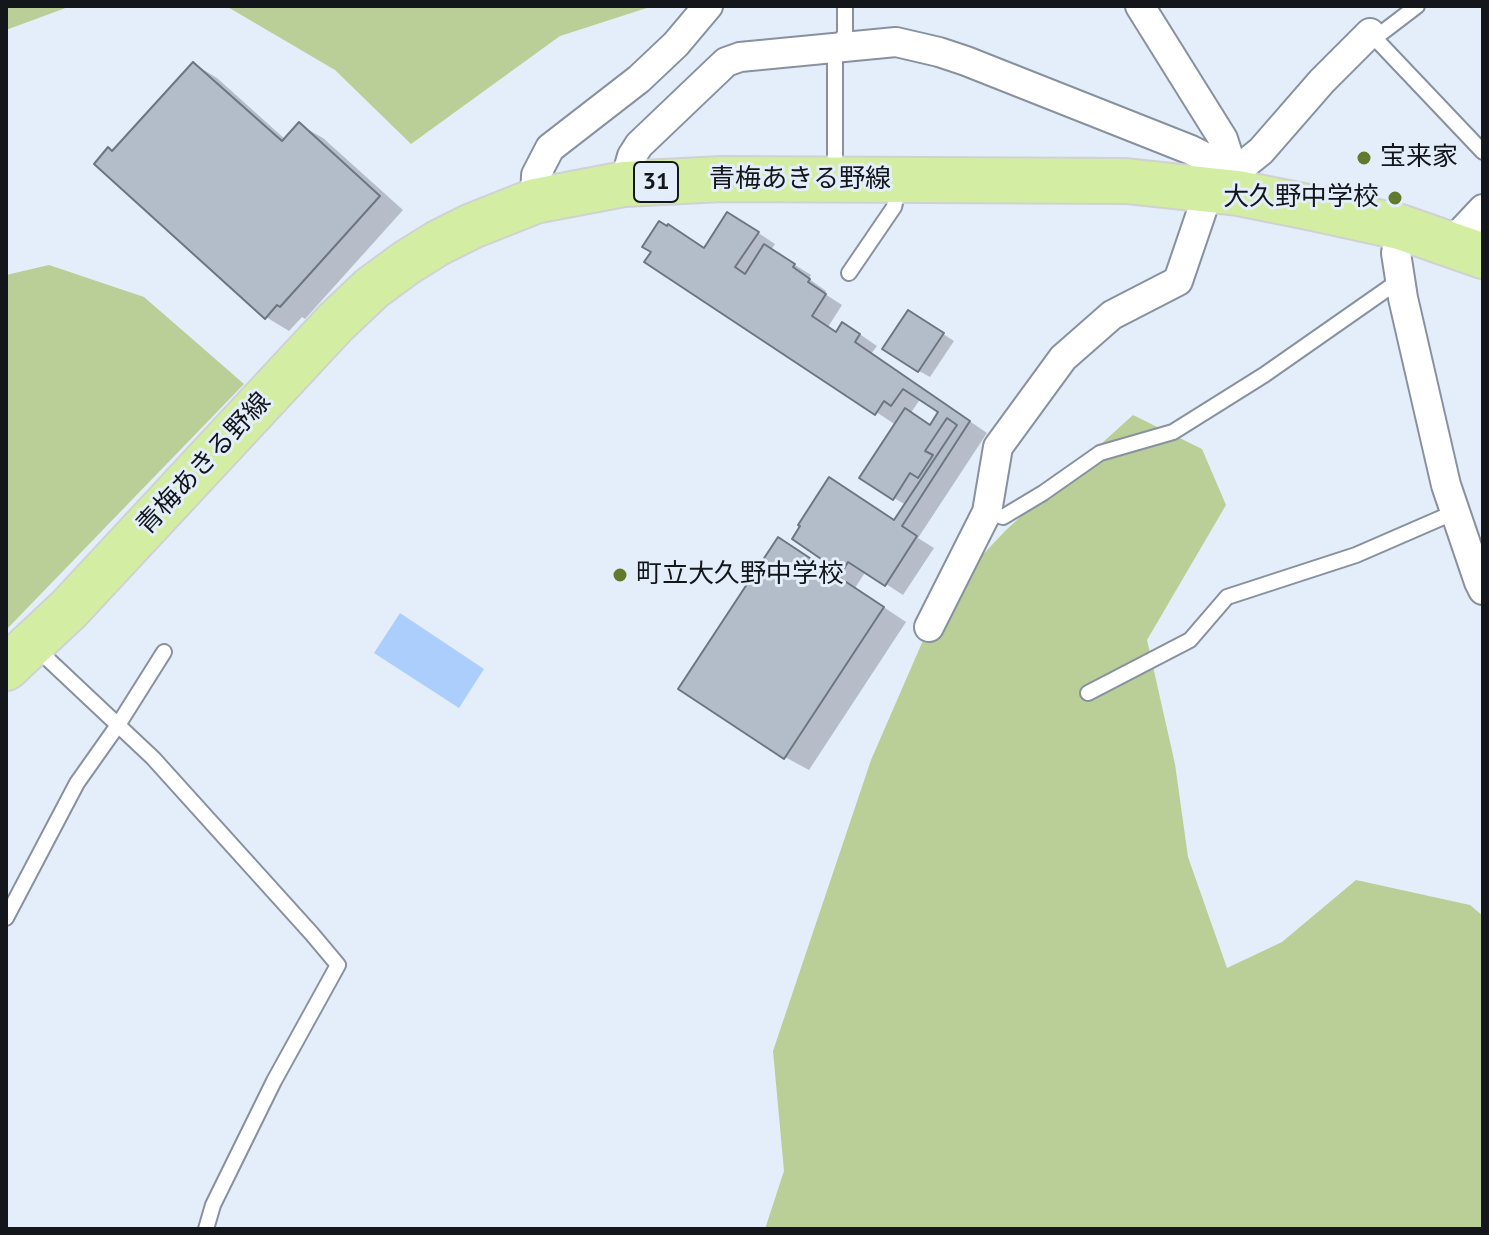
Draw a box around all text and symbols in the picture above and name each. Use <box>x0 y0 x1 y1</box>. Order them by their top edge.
place label: 宝来家 <box>1380 142 1458 174</box>
marker: 宝来家 <box>1355 149 1373 167</box>
road number: 31 <box>634 162 678 202</box>
street label: 青梅あきる野線 <box>709 164 891 196</box>
place label: 大久野中学校 <box>1223 182 1379 214</box>
marker: 大久野中学校 <box>1386 189 1404 207</box>
street label: 青梅あきる野線 <box>131 387 277 541</box>
place label: 町立大久野中学校 <box>636 559 844 591</box>
marker: 町立大久野中学校 <box>611 566 629 584</box>

